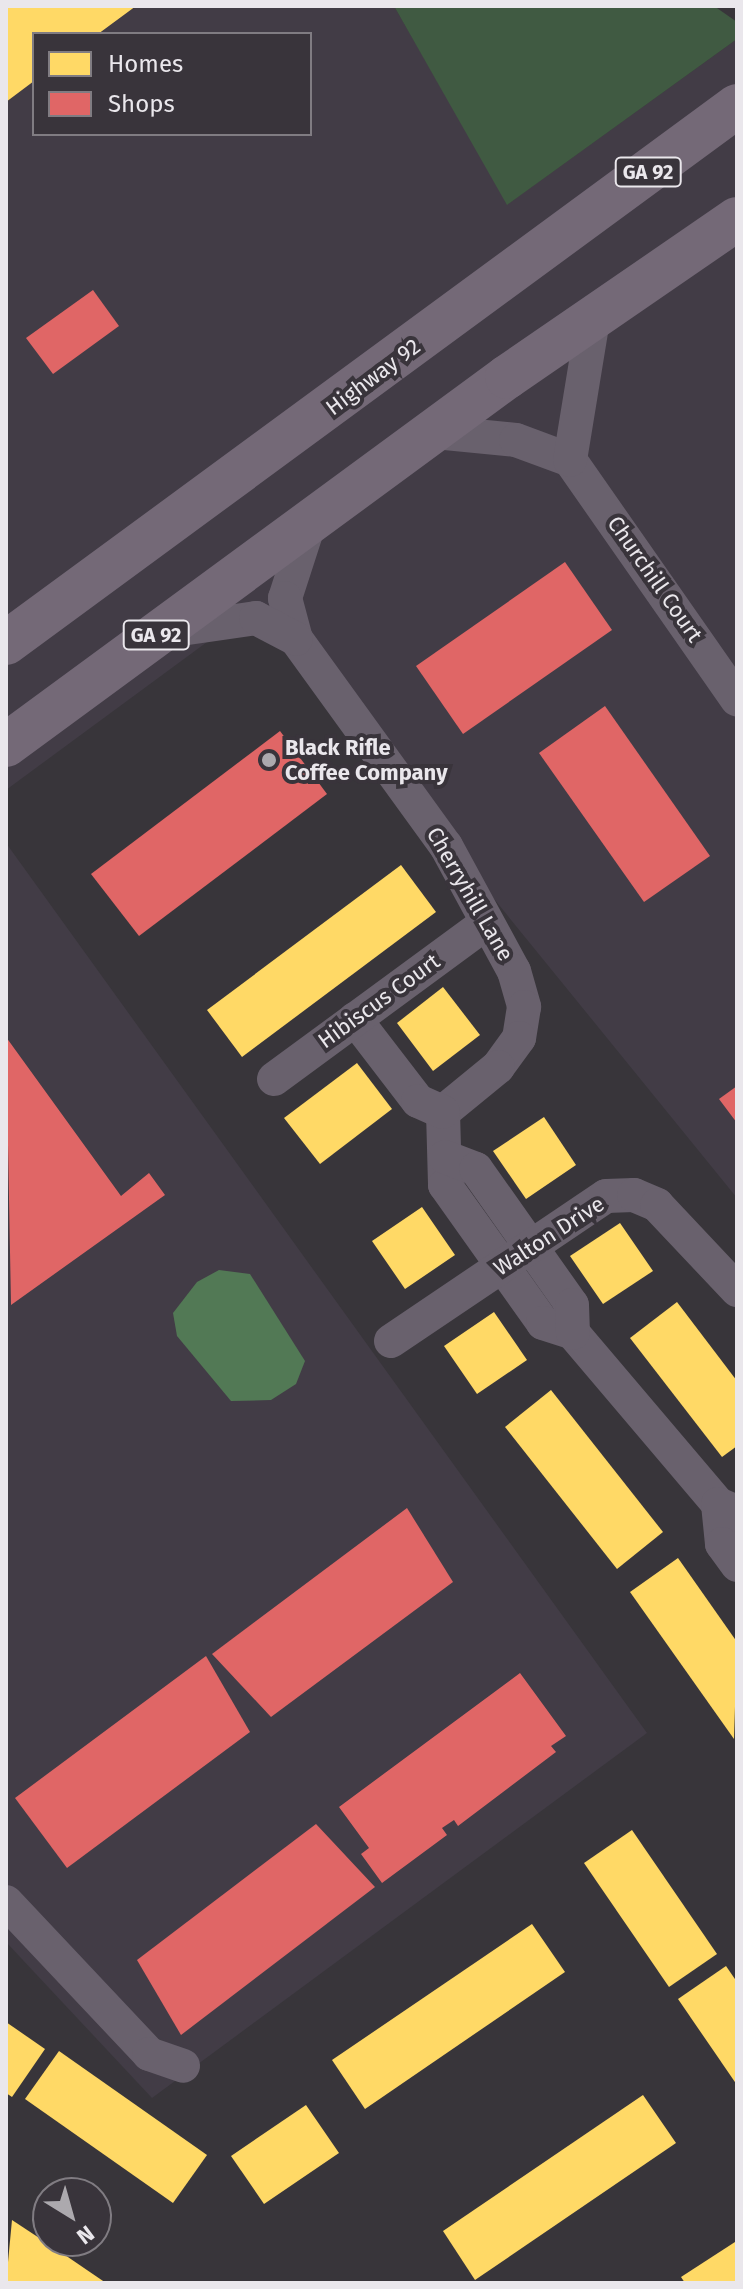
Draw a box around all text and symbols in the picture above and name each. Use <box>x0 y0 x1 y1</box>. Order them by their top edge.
legend <box>32 32 312 136</box>
text: Homes <box>108 50 183 78</box>
text: Shops <box>108 90 175 118</box>
road number: GA 92 <box>614 156 682 188</box>
street label: Highway 92 <box>321 333 425 421</box>
street label: Churchill Court <box>602 511 708 647</box>
road number: GA 92 <box>122 619 190 651</box>
place label: Black Rifle Coffee Company <box>285 734 448 786</box>
marker: Black Rifle Coffee Company <box>260 751 278 769</box>
street label: Cherryhill Lane <box>421 822 519 966</box>
street label: Hibiscus Court <box>313 948 445 1054</box>
street label: Walton Drive <box>489 1190 609 1282</box>
north arrow <box>32 2177 112 2257</box>
text: N <box>72 2220 99 2250</box>

